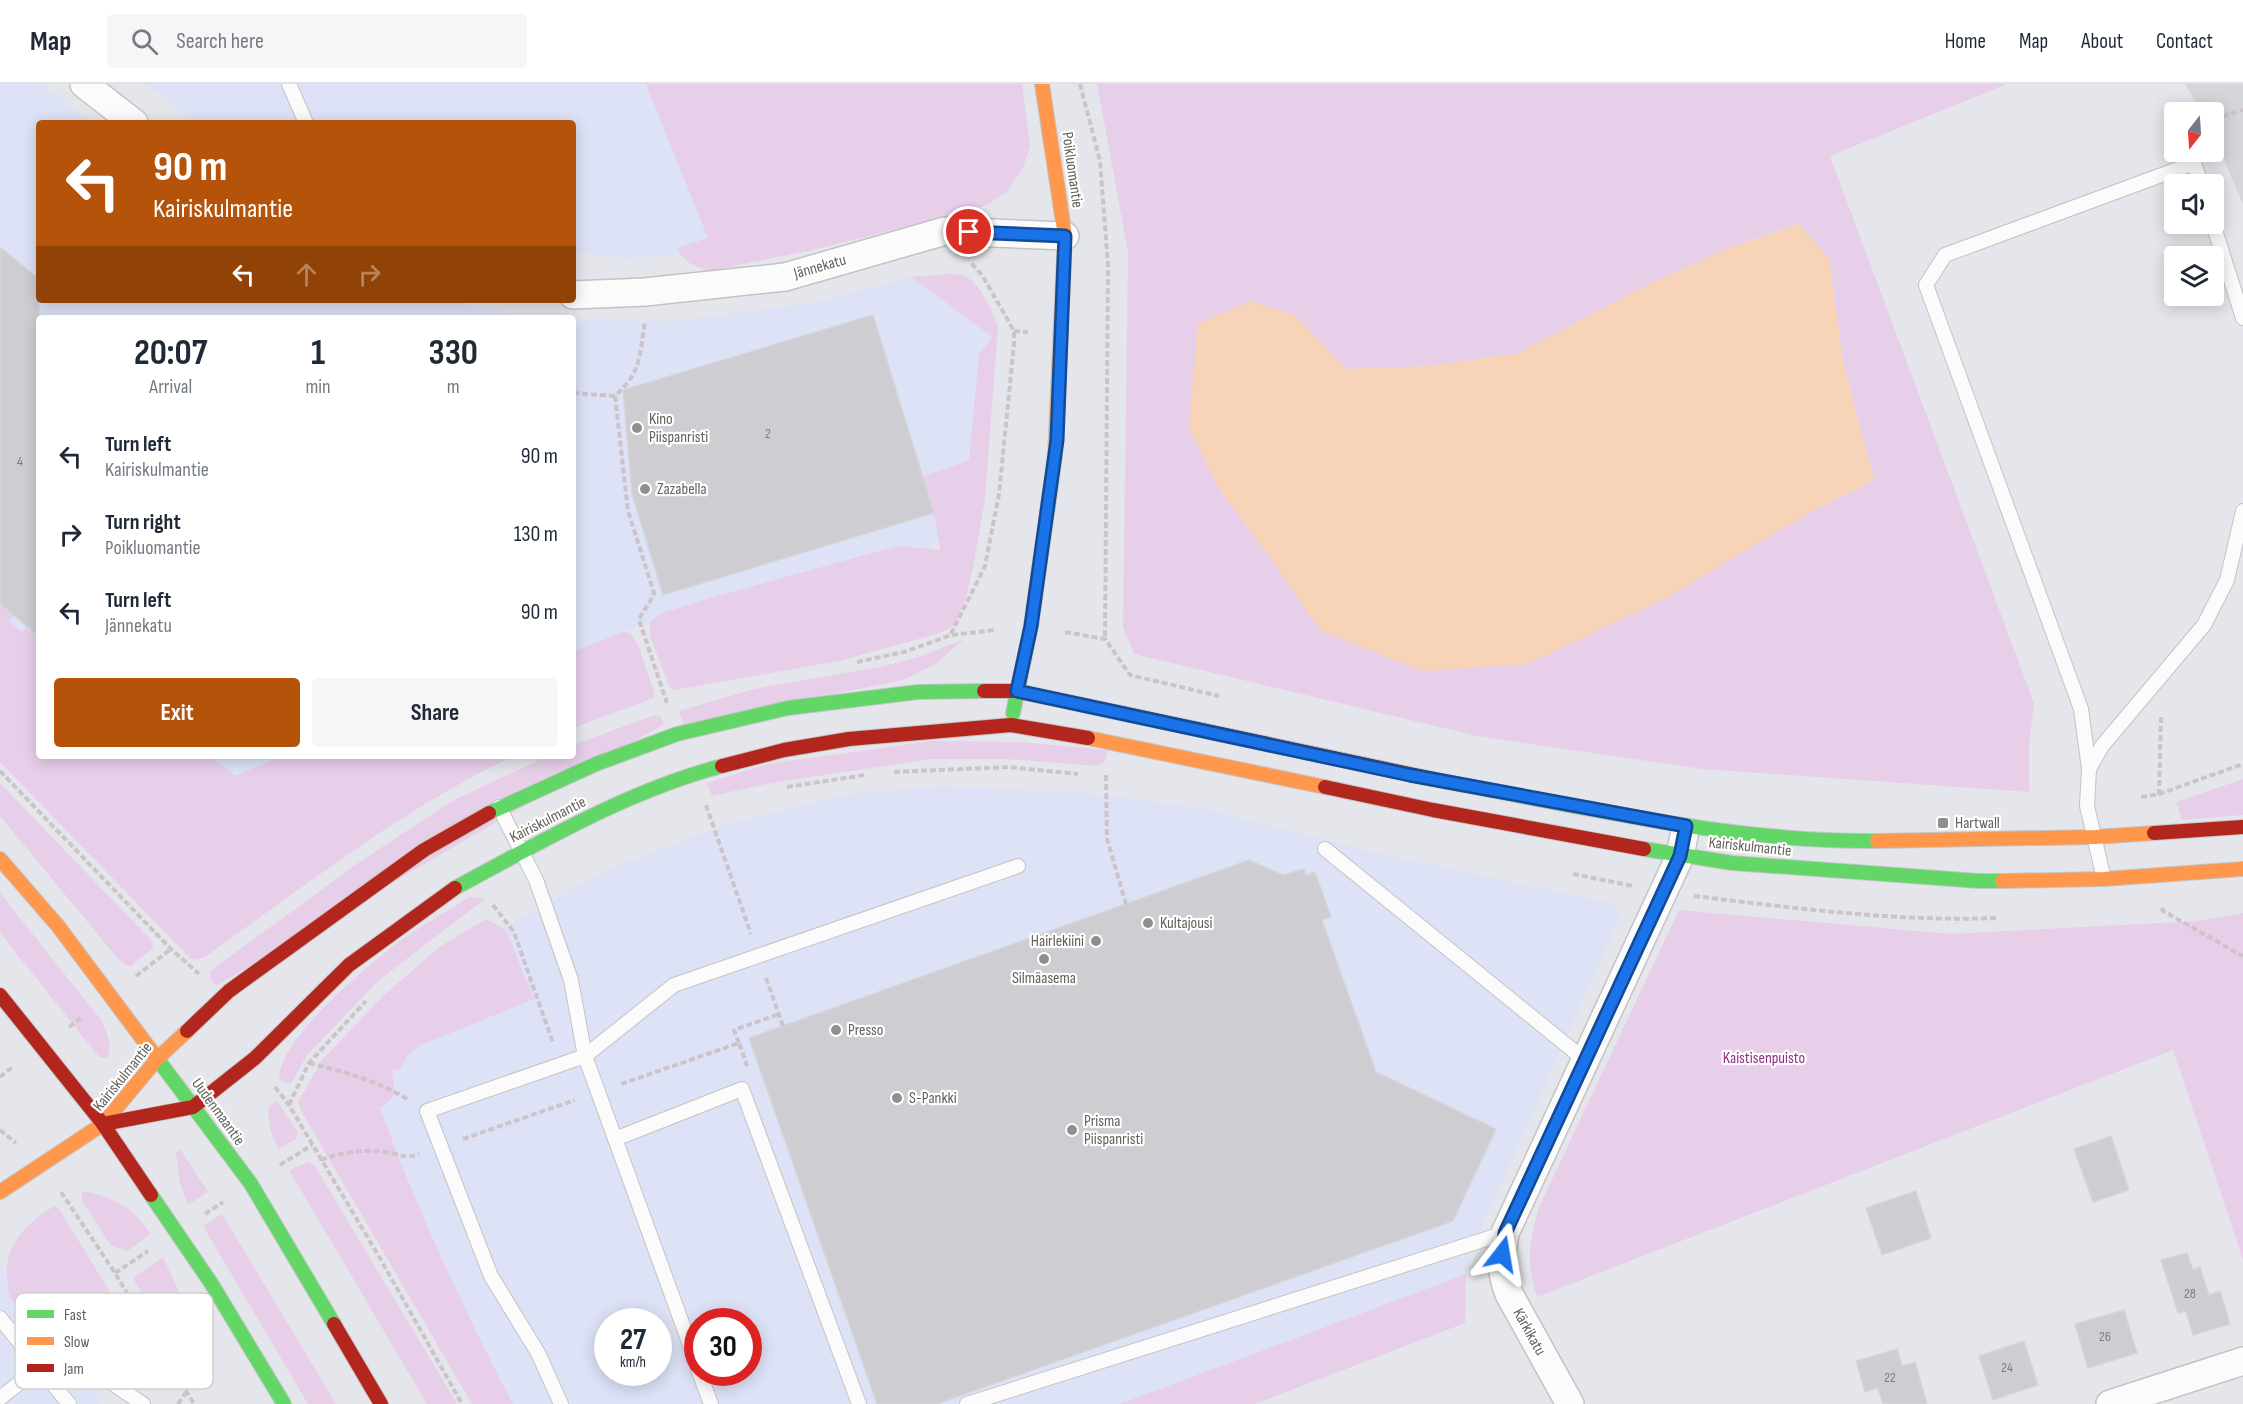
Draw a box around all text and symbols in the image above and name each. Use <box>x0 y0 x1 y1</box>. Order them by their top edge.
search box <box>107 14 527 68</box>
text: Map <box>30 25 71 58</box>
icon: search <box>128 25 161 58</box>
text: Search here <box>176 28 264 55</box>
text: Home <box>1945 29 1986 54</box>
text: Map <box>2019 29 2048 54</box>
text: About <box>2081 29 2123 54</box>
text: Contact <box>2156 29 2213 54</box>
north arrow <box>2164 102 2224 162</box>
map controls <box>2164 102 2224 306</box>
street label: Poikluomantie <box>1057 131 1087 209</box>
text: 90 m <box>153 142 227 193</box>
icon: left <box>54 144 132 222</box>
button: sound <box>2164 174 2224 234</box>
text: Kairiskulmantie <box>153 193 293 225</box>
pin <box>943 206 994 257</box>
icon: arrive <box>952 215 985 248</box>
button: layers <box>2164 246 2224 306</box>
street label: Jännekatu <box>791 251 848 284</box>
icon: left <box>227 258 260 291</box>
icon: ahead <box>290 258 323 291</box>
icon: right <box>353 258 386 291</box>
text: 20:07 <box>134 332 207 375</box>
text: 1 <box>311 332 325 375</box>
text: 330 <box>429 332 478 375</box>
text: Arrival <box>149 375 192 399</box>
text: min <box>305 375 331 399</box>
text: m <box>447 375 460 399</box>
place label: Kino Piispanristi <box>649 410 708 447</box>
marker: Kino Piispanristi <box>630 421 644 435</box>
house number: 2 <box>765 425 771 442</box>
text: Turn left <box>105 431 171 458</box>
icon: left <box>54 440 87 473</box>
text: 90 m <box>521 443 558 470</box>
house number: 4 <box>17 453 23 470</box>
text: Kairiskulmantie <box>105 458 209 482</box>
place label: Zazabella <box>657 480 707 499</box>
marker: Zazabella <box>638 482 652 496</box>
text: Turn right <box>105 509 181 536</box>
icon: right <box>54 518 87 551</box>
text: 130 m <box>514 521 558 548</box>
text: Poikluomantie <box>105 536 201 560</box>
text: Turn left <box>105 587 171 614</box>
icon: left <box>54 596 87 629</box>
text: 90 m <box>521 599 558 626</box>
text: Jännekatu <box>105 614 172 638</box>
button: Exit <box>54 678 300 747</box>
button: Share <box>312 678 558 747</box>
street label: Kairiskulmantie <box>507 793 589 847</box>
place label: Hartwall <box>1955 814 2000 833</box>
marker: Hartwall <box>1936 816 1950 830</box>
street label: Kairiskulmantie <box>1708 833 1792 861</box>
place label: Kultajousi <box>1160 914 1213 933</box>
marker: Kultajousi <box>1141 916 1155 930</box>
place label: Hairlekiini <box>1031 932 1084 951</box>
marker: Hairlekiini <box>1089 934 1103 948</box>
marker: Silmäasema <box>1037 952 1051 966</box>
place label: Silmäasema <box>1012 969 1076 988</box>
place label: Presso <box>848 1021 883 1040</box>
marker: Presso <box>829 1023 843 1037</box>
street label: Kairiskulmantie <box>89 1039 157 1115</box>
park label: Kaistisenpuisto <box>1723 1049 1805 1068</box>
street label: Uudenmaantie <box>187 1075 249 1149</box>
place label: S-Pankki <box>909 1089 957 1108</box>
marker: S-Pankki <box>890 1091 904 1105</box>
place label: Prisma Piispanristi <box>1084 1112 1143 1149</box>
marker: Prisma Piispanristi <box>1065 1123 1079 1137</box>
position arrow <box>1470 1222 1534 1286</box>
house number: 28 <box>2184 1285 2196 1302</box>
legend <box>15 1293 213 1389</box>
street label: Kärkikatu <box>1508 1305 1550 1359</box>
text: Fast <box>64 1306 87 1325</box>
speed limit sign: 30 <box>684 1308 762 1386</box>
text: 27 <box>620 1322 646 1358</box>
house number: 26 <box>2099 1328 2111 1345</box>
text: Slow <box>64 1333 89 1352</box>
text: km/h <box>620 1353 646 1372</box>
house number: 24 <box>2001 1359 2013 1376</box>
text: Jam <box>63 1360 84 1379</box>
house number: 22 <box>1884 1369 1896 1386</box>

